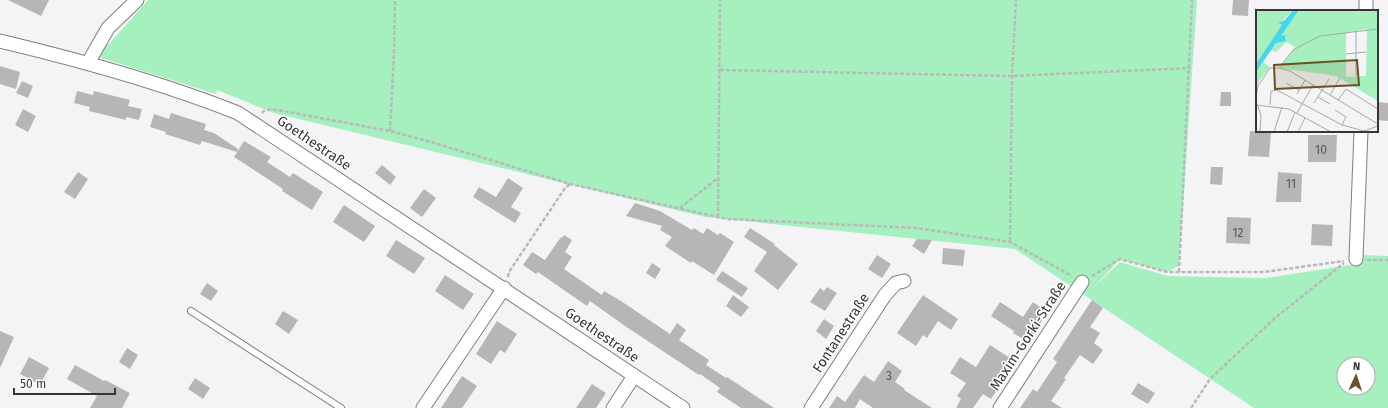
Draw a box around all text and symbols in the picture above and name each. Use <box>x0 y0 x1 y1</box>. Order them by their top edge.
inset map <box>1256 10 1378 132</box>
street label: Goethestraße <box>274 112 354 174</box>
house number: 10 <box>1315 143 1327 157</box>
house number: 11 <box>1286 177 1296 191</box>
house number: 12 <box>1232 226 1244 240</box>
street label: Maxim-Gorki-Straße <box>986 278 1070 394</box>
street label: Fontanestraße <box>809 290 873 376</box>
street label: Goethestraße <box>562 304 642 366</box>
north arrow <box>1336 356 1376 396</box>
text: N <box>1353 360 1360 373</box>
house number: 3 <box>886 369 892 383</box>
scale bar <box>14 370 115 396</box>
text: 50 m <box>20 377 46 391</box>

